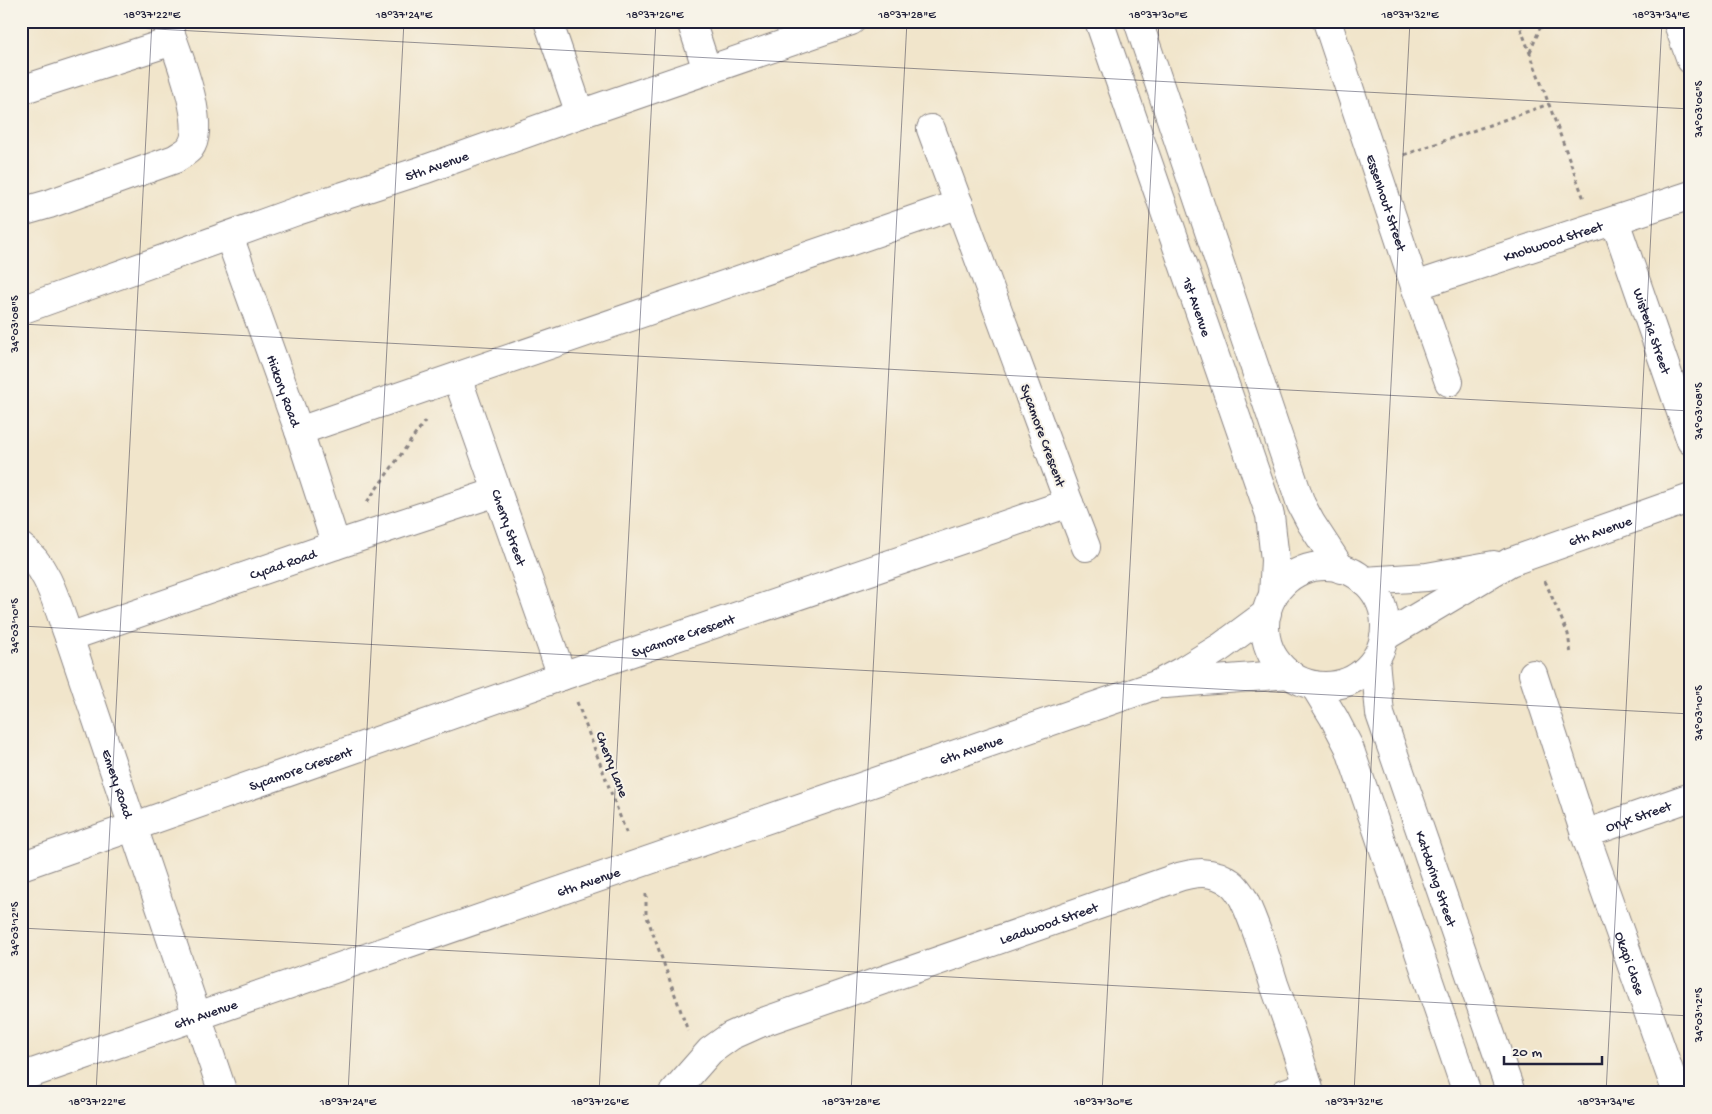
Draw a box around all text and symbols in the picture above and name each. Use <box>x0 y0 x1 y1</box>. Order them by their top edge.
text: 18°37'22"E <box>123 9 181 23</box>
text: 18°37'24"E <box>375 9 433 23</box>
text: 18°37'26"E <box>626 9 684 23</box>
text: 18°37'28"E <box>877 9 936 23</box>
text: 18°37'30"E <box>1128 9 1187 23</box>
text: 18°37'32"E <box>1381 9 1439 23</box>
text: 18°37'34"E <box>1632 9 1690 23</box>
text: 34°03'06"S <box>1693 80 1707 138</box>
street label: 5th Avenue <box>403 148 472 186</box>
street label: Essenhout Street <box>1361 153 1409 255</box>
street label: Knobwood Street <box>1502 218 1606 267</box>
street label: 1st Avenue <box>1177 274 1214 340</box>
street label: Wisteria Street <box>1628 286 1674 378</box>
text: 34°03'08"S <box>9 295 23 354</box>
street label: Hickory Road <box>261 353 303 431</box>
street label: Sycamore Crescent <box>1015 382 1069 491</box>
text: 34°03'08"S <box>1693 382 1707 441</box>
street label: Cherry Street <box>486 487 529 570</box>
street label: 6th Avenue <box>1567 513 1635 552</box>
street label: Cycad Road <box>248 546 321 585</box>
text: 34°03'10"S <box>9 598 23 655</box>
street label: Sycamore Crescent <box>630 611 739 663</box>
text: 34°03'10"S <box>1693 685 1707 742</box>
street label: Cherry Lane <box>590 730 631 801</box>
street label: 6th Avenue <box>938 732 1006 770</box>
street label: Sycamore Crescent <box>247 744 356 796</box>
street label: Emery Road <box>96 747 136 822</box>
street label: Oryx Street <box>1604 798 1675 837</box>
street label: Katdoring Street <box>1410 829 1459 930</box>
street label: 6th Avenue <box>555 864 624 902</box>
street label: Leadwood Street <box>998 899 1102 950</box>
text: 34°03'12"S <box>9 901 23 957</box>
street label: Okapi Close <box>1609 930 1648 998</box>
text: 34°03'12"S <box>1693 987 1707 1043</box>
street label: 6th Avenue <box>172 997 241 1034</box>
scale bar <box>1504 1034 1602 1066</box>
text: 20 m <box>1512 1044 1542 1062</box>
text: 18°37'22"E <box>68 1096 126 1110</box>
text: 18°37'24"E <box>319 1096 377 1110</box>
text: 18°37'26"E <box>571 1096 629 1110</box>
text: 18°37'28"E <box>821 1096 880 1110</box>
text: 18°37'30"E <box>1073 1096 1132 1110</box>
text: 18°37'32"E <box>1325 1096 1383 1110</box>
text: 18°37'34"E <box>1577 1096 1635 1110</box>

